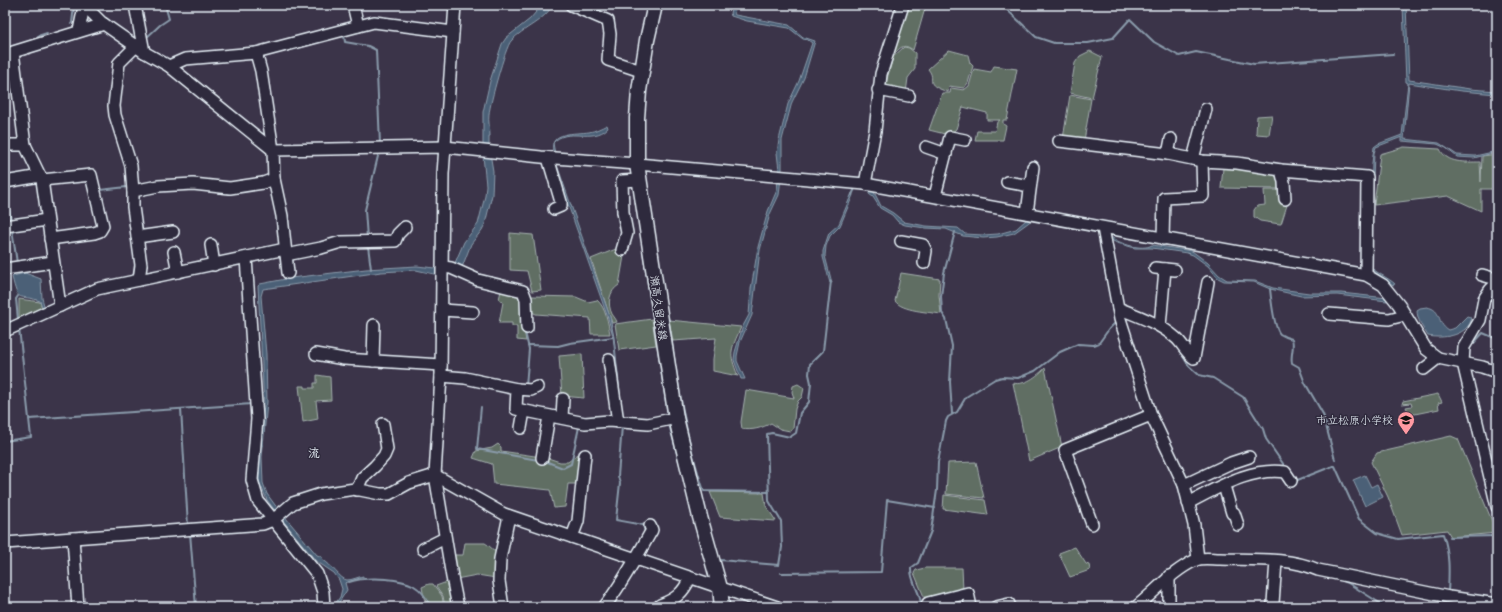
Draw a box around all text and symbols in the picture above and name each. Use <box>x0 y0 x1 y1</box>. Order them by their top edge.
street label: 瀬高久留米線 <box>646 275 669 342</box>
school or university icon: 市立松原小学校 <box>1396 410 1416 435</box>
place label: 市立松原小学校 <box>1316 415 1393 428</box>
district label: 流 <box>308 447 320 462</box>

